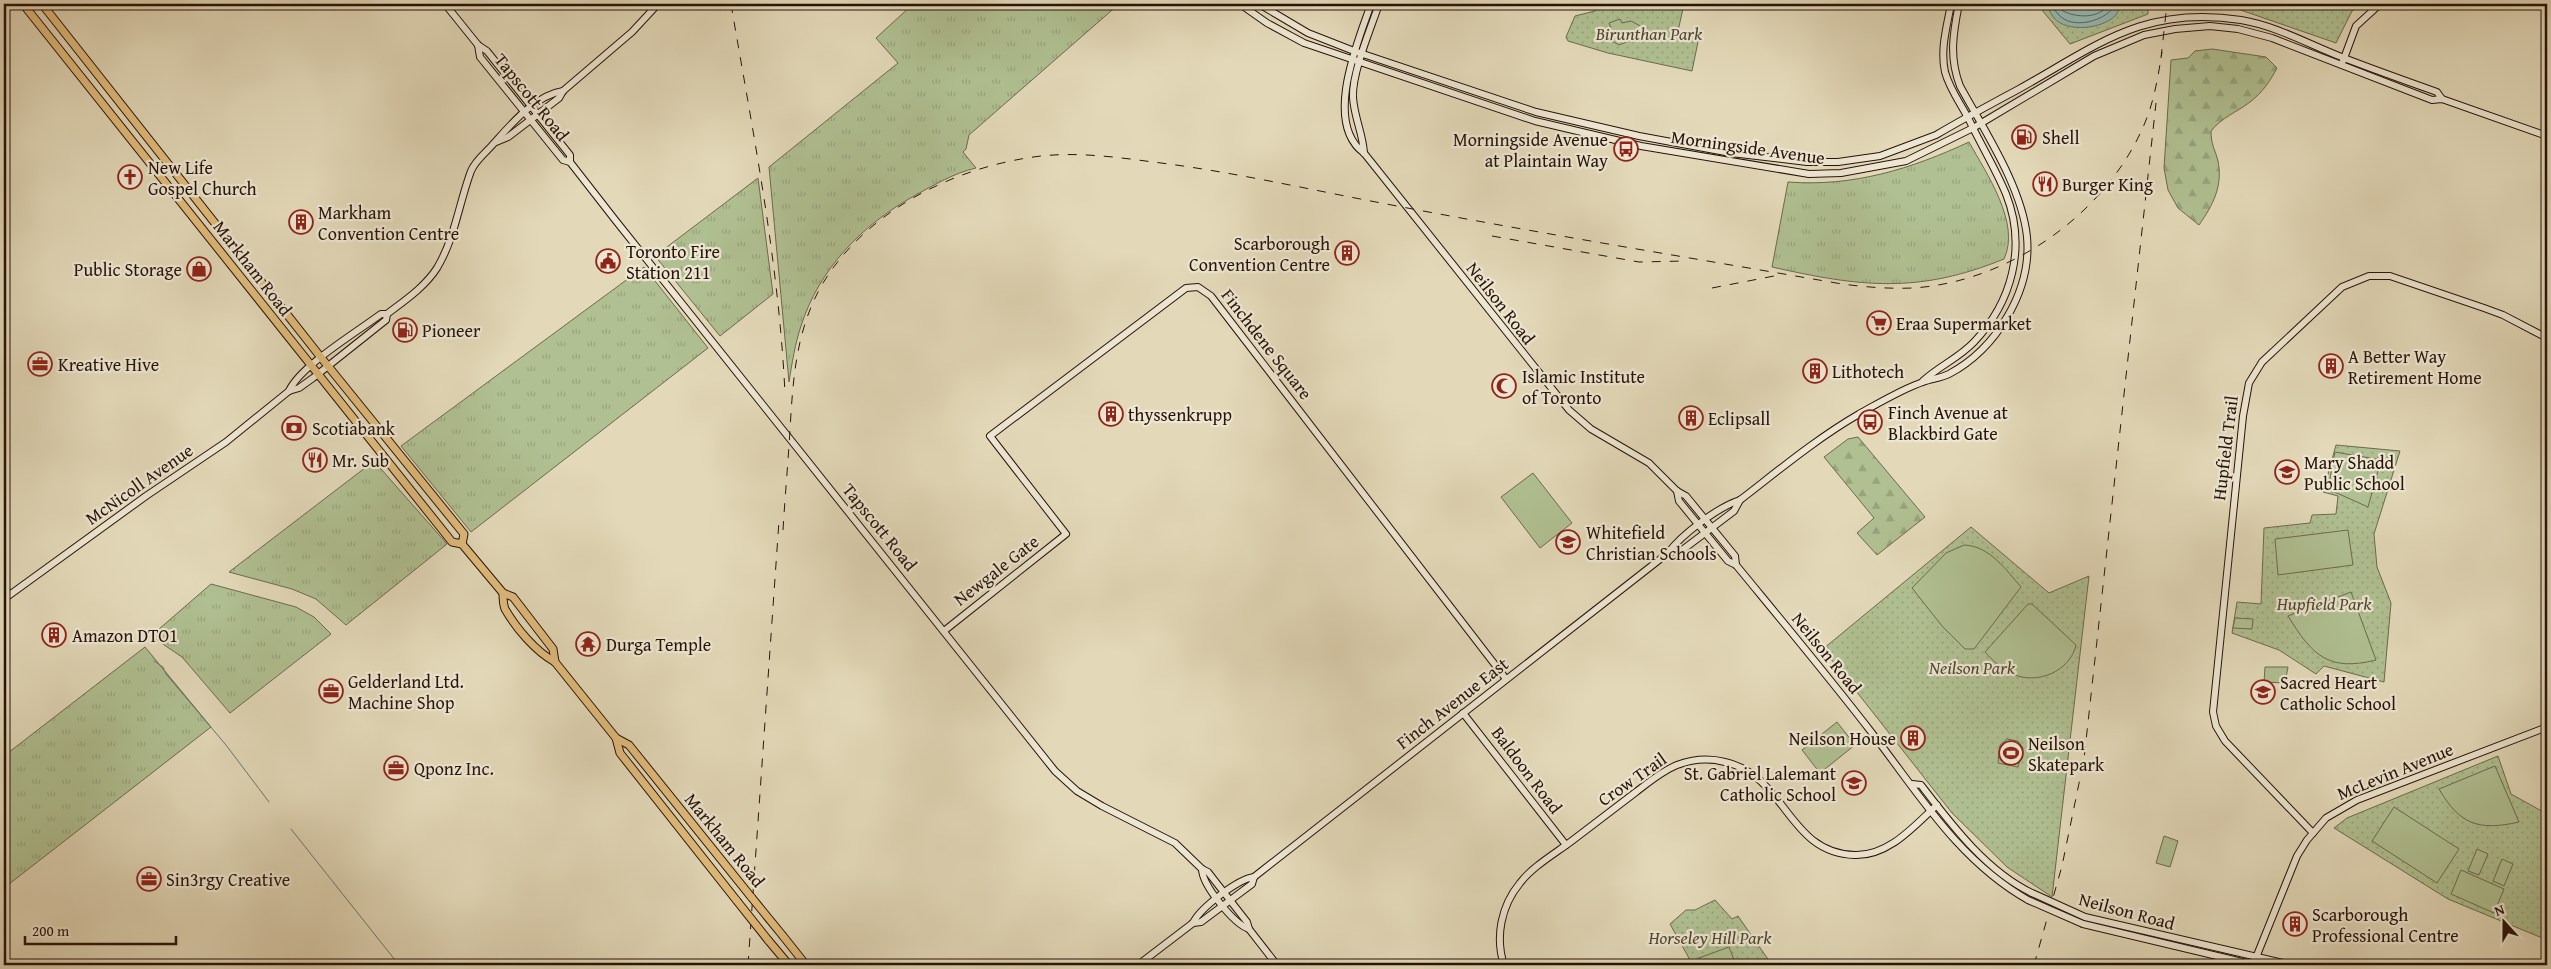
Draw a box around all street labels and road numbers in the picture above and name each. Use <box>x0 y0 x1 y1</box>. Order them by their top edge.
street label: Tapscott Road <box>488 47 576 147</box>
street label: Morningside Avenue <box>1669 123 1827 171</box>
street label: Markham Road <box>207 214 299 322</box>
street label: Neilson Road <box>1460 256 1542 350</box>
street label: Finchdene Square <box>1215 283 1319 405</box>
street label: Hupfield Trail <box>2205 394 2245 502</box>
street label: McNicoll Avenue <box>80 437 198 531</box>
street label: Tapscott Road <box>836 477 924 577</box>
street label: Newgale Gate <box>948 528 1044 612</box>
street label: Neilson Road <box>1786 606 1869 700</box>
street label: Finch Avenue East <box>1390 650 1514 756</box>
street label: Baldoon Road <box>1485 721 1569 820</box>
street label: McLevin Avenue <box>2333 735 2457 807</box>
street label: Crow Trail <box>1592 745 1672 813</box>
street label: Markham Road <box>678 787 772 893</box>
street label: Neilson Road <box>2076 885 2178 937</box>

